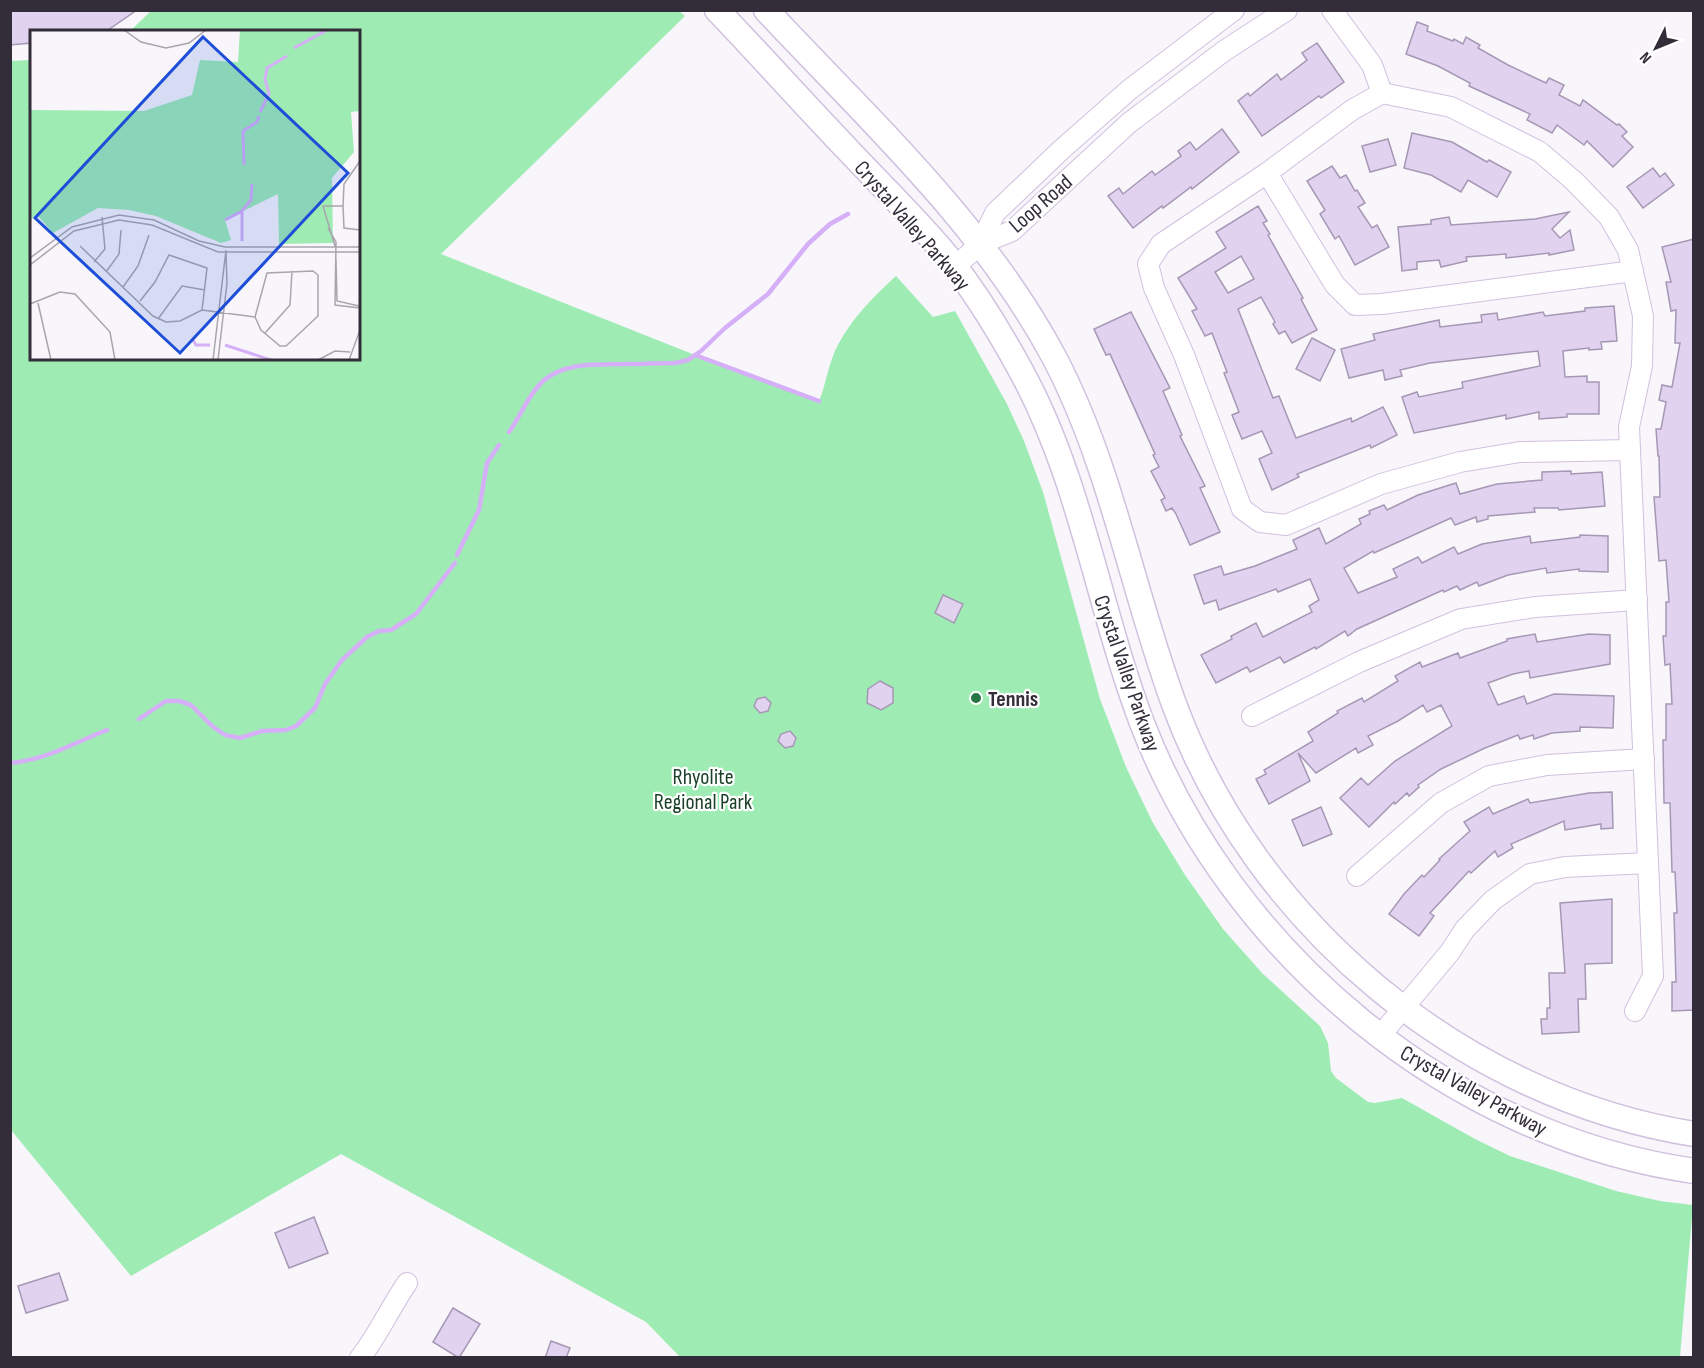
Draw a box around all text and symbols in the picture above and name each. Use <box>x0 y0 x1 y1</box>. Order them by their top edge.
north arrow <box>1626 18 1686 78</box>
inset map <box>30 30 360 360</box>
text: N <box>1636 48 1656 67</box>
street label: Crystal Valley Parkway <box>848 155 976 297</box>
street label: Loop Road <box>1004 169 1078 239</box>
street label: Crystal Valley Parkway <box>1087 592 1166 756</box>
place label: Tennis <box>988 686 1038 713</box>
marker: Tennis <box>969 691 983 705</box>
park label: Rhyolite Regional Park <box>654 764 753 816</box>
street label: Crystal Valley Parkway <box>1395 1040 1552 1143</box>

